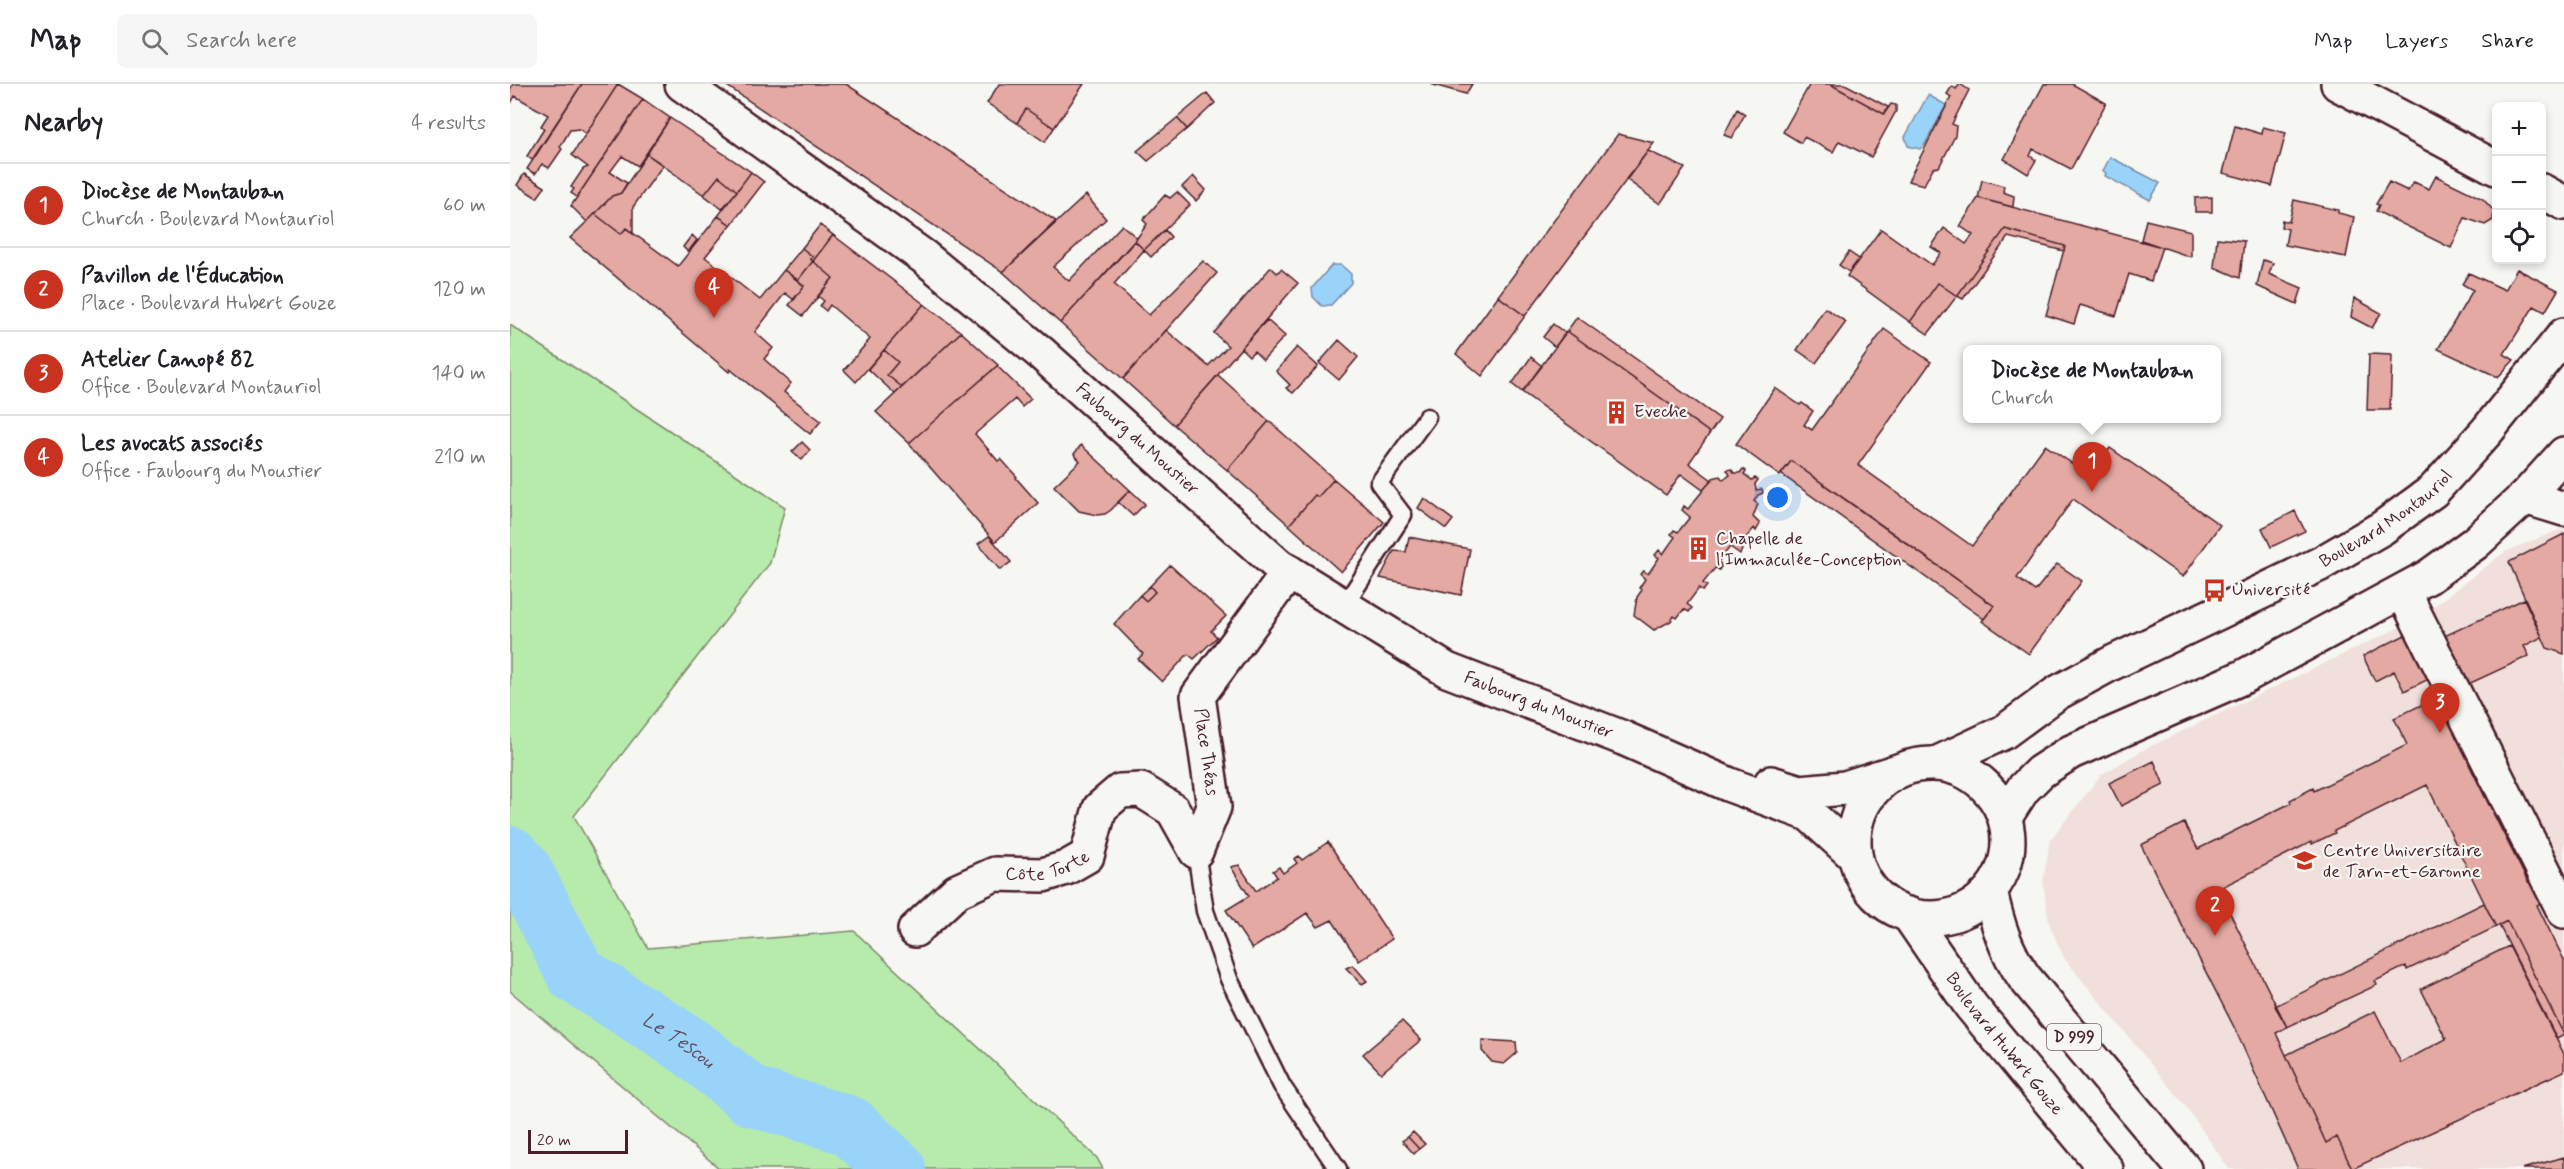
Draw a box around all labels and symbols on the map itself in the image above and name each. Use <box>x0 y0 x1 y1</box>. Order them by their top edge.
pin: 4 <box>694 268 734 318</box>
street label: Faubourg du Moustier <box>1070 377 1205 501</box>
building icon: Eveche <box>1603 399 1629 425</box>
place label: Eveche <box>1634 400 1688 424</box>
pin: 1 <box>2072 442 2112 492</box>
street label: Boulevard Montauriol <box>2315 465 2458 574</box>
your location <box>1763 483 1792 512</box>
place label: Chapelle de l'Immaculée-Conception <box>1716 527 1902 572</box>
building icon: Chapelle de l'Immaculée-Conception <box>1685 536 1711 562</box>
bus stop icon: Université <box>2201 577 2227 603</box>
place label: Université <box>2232 578 2310 602</box>
street label: Faubourg du Moustier <box>1460 666 1617 745</box>
pin: 3 <box>2420 684 2460 733</box>
street label: Place Théas <box>1188 707 1224 797</box>
place label: Centre Universitaire de Tarn-et-Garonne <box>2323 839 2482 884</box>
street label: Côte Torte <box>1005 845 1094 887</box>
school or university icon: Centre Universitaire de Tarn-et-Garonne <box>2292 848 2318 874</box>
pin: 2 <box>2196 886 2234 936</box>
street label: Boulevard Hubert Gouze <box>1940 968 2069 1121</box>
water label: Le Tescou <box>637 1006 721 1075</box>
road number: D 999 <box>2047 1024 2101 1050</box>
scale bar <box>528 1127 628 1154</box>

